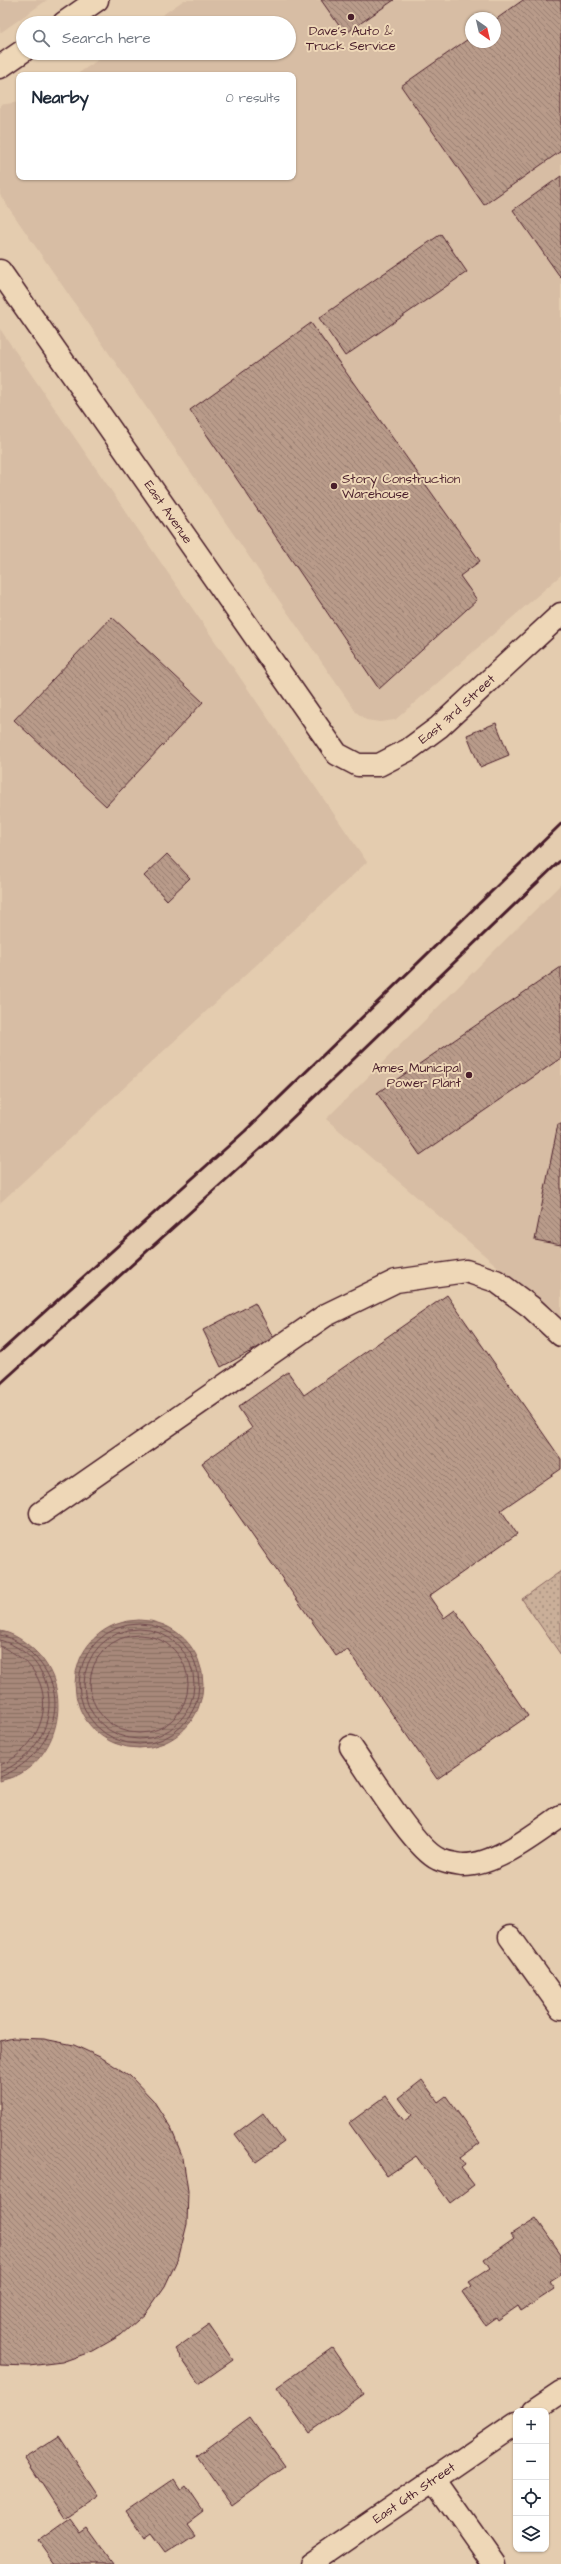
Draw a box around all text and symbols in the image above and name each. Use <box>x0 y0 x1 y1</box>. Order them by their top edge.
marker: Dave's Auto & Truck Service <box>346 12 356 22</box>
north arrow <box>465 12 501 48</box>
search box <box>16 16 296 60</box>
place label: Dave's Auto & Truck Service <box>306 22 396 55</box>
icon: search <box>30 27 52 49</box>
text: Search here <box>62 28 151 49</box>
text: Nearby <box>32 86 89 110</box>
text: 0 results <box>225 89 280 107</box>
place label: Story Construction Warehouse <box>342 470 461 503</box>
street label: East Avenue <box>140 477 197 547</box>
marker: Story Construction Warehouse <box>329 481 339 491</box>
street label: East 3rd Street <box>415 670 500 748</box>
place label: Ames Municipal Power Plant <box>372 1059 462 1092</box>
marker: Ames Municipal Power Plant <box>464 1070 474 1080</box>
map controls <box>513 2408 549 2552</box>
button: + <box>513 2408 549 2444</box>
button: − <box>513 2444 549 2480</box>
street label: East 6th Street <box>369 2458 459 2528</box>
button: locate <box>513 2480 549 2516</box>
button: layers <box>513 2516 549 2552</box>

